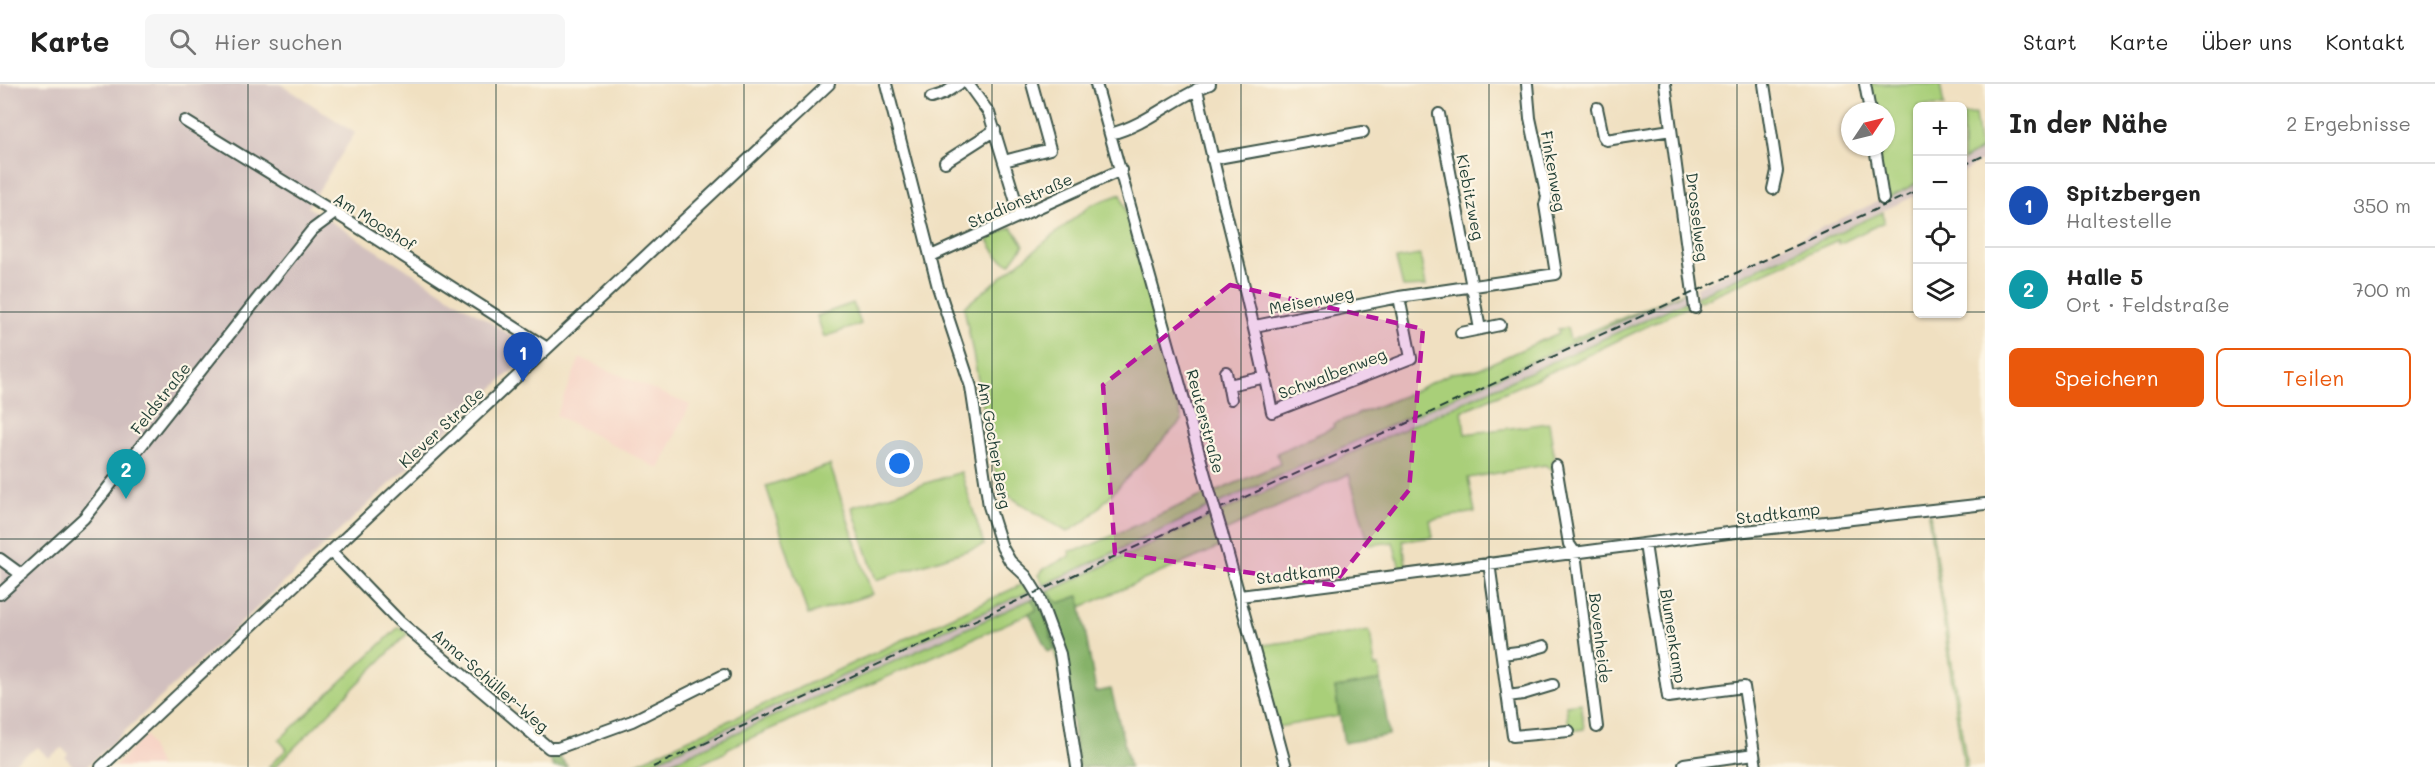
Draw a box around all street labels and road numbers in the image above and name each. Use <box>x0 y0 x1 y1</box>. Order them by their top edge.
street label: Finkenweg <box>1537 129 1571 213</box>
street label: Kiebitzweg <box>1452 152 1490 242</box>
street label: Stadionstraße <box>964 168 1076 232</box>
street label: Drosselweg <box>1682 171 1714 263</box>
street label: Am Mooshof <box>330 187 421 255</box>
street label: Meisenweg <box>1267 282 1355 318</box>
street label: Schwalbenweg <box>1275 343 1389 403</box>
street label: Feldstraße <box>125 358 195 438</box>
street label: Reuterstraße <box>1182 367 1230 475</box>
street label: Am Gocher Berg <box>973 380 1017 510</box>
street label: Klever Straße <box>394 382 488 472</box>
street label: Stadtkamp <box>1735 497 1821 529</box>
street label: Stadtkamp <box>1255 557 1341 589</box>
street label: Blumenkamp <box>1656 587 1692 685</box>
street label: Bovenheide <box>1585 592 1617 684</box>
street label: Anna-Schüller-Weg <box>428 624 554 736</box>

